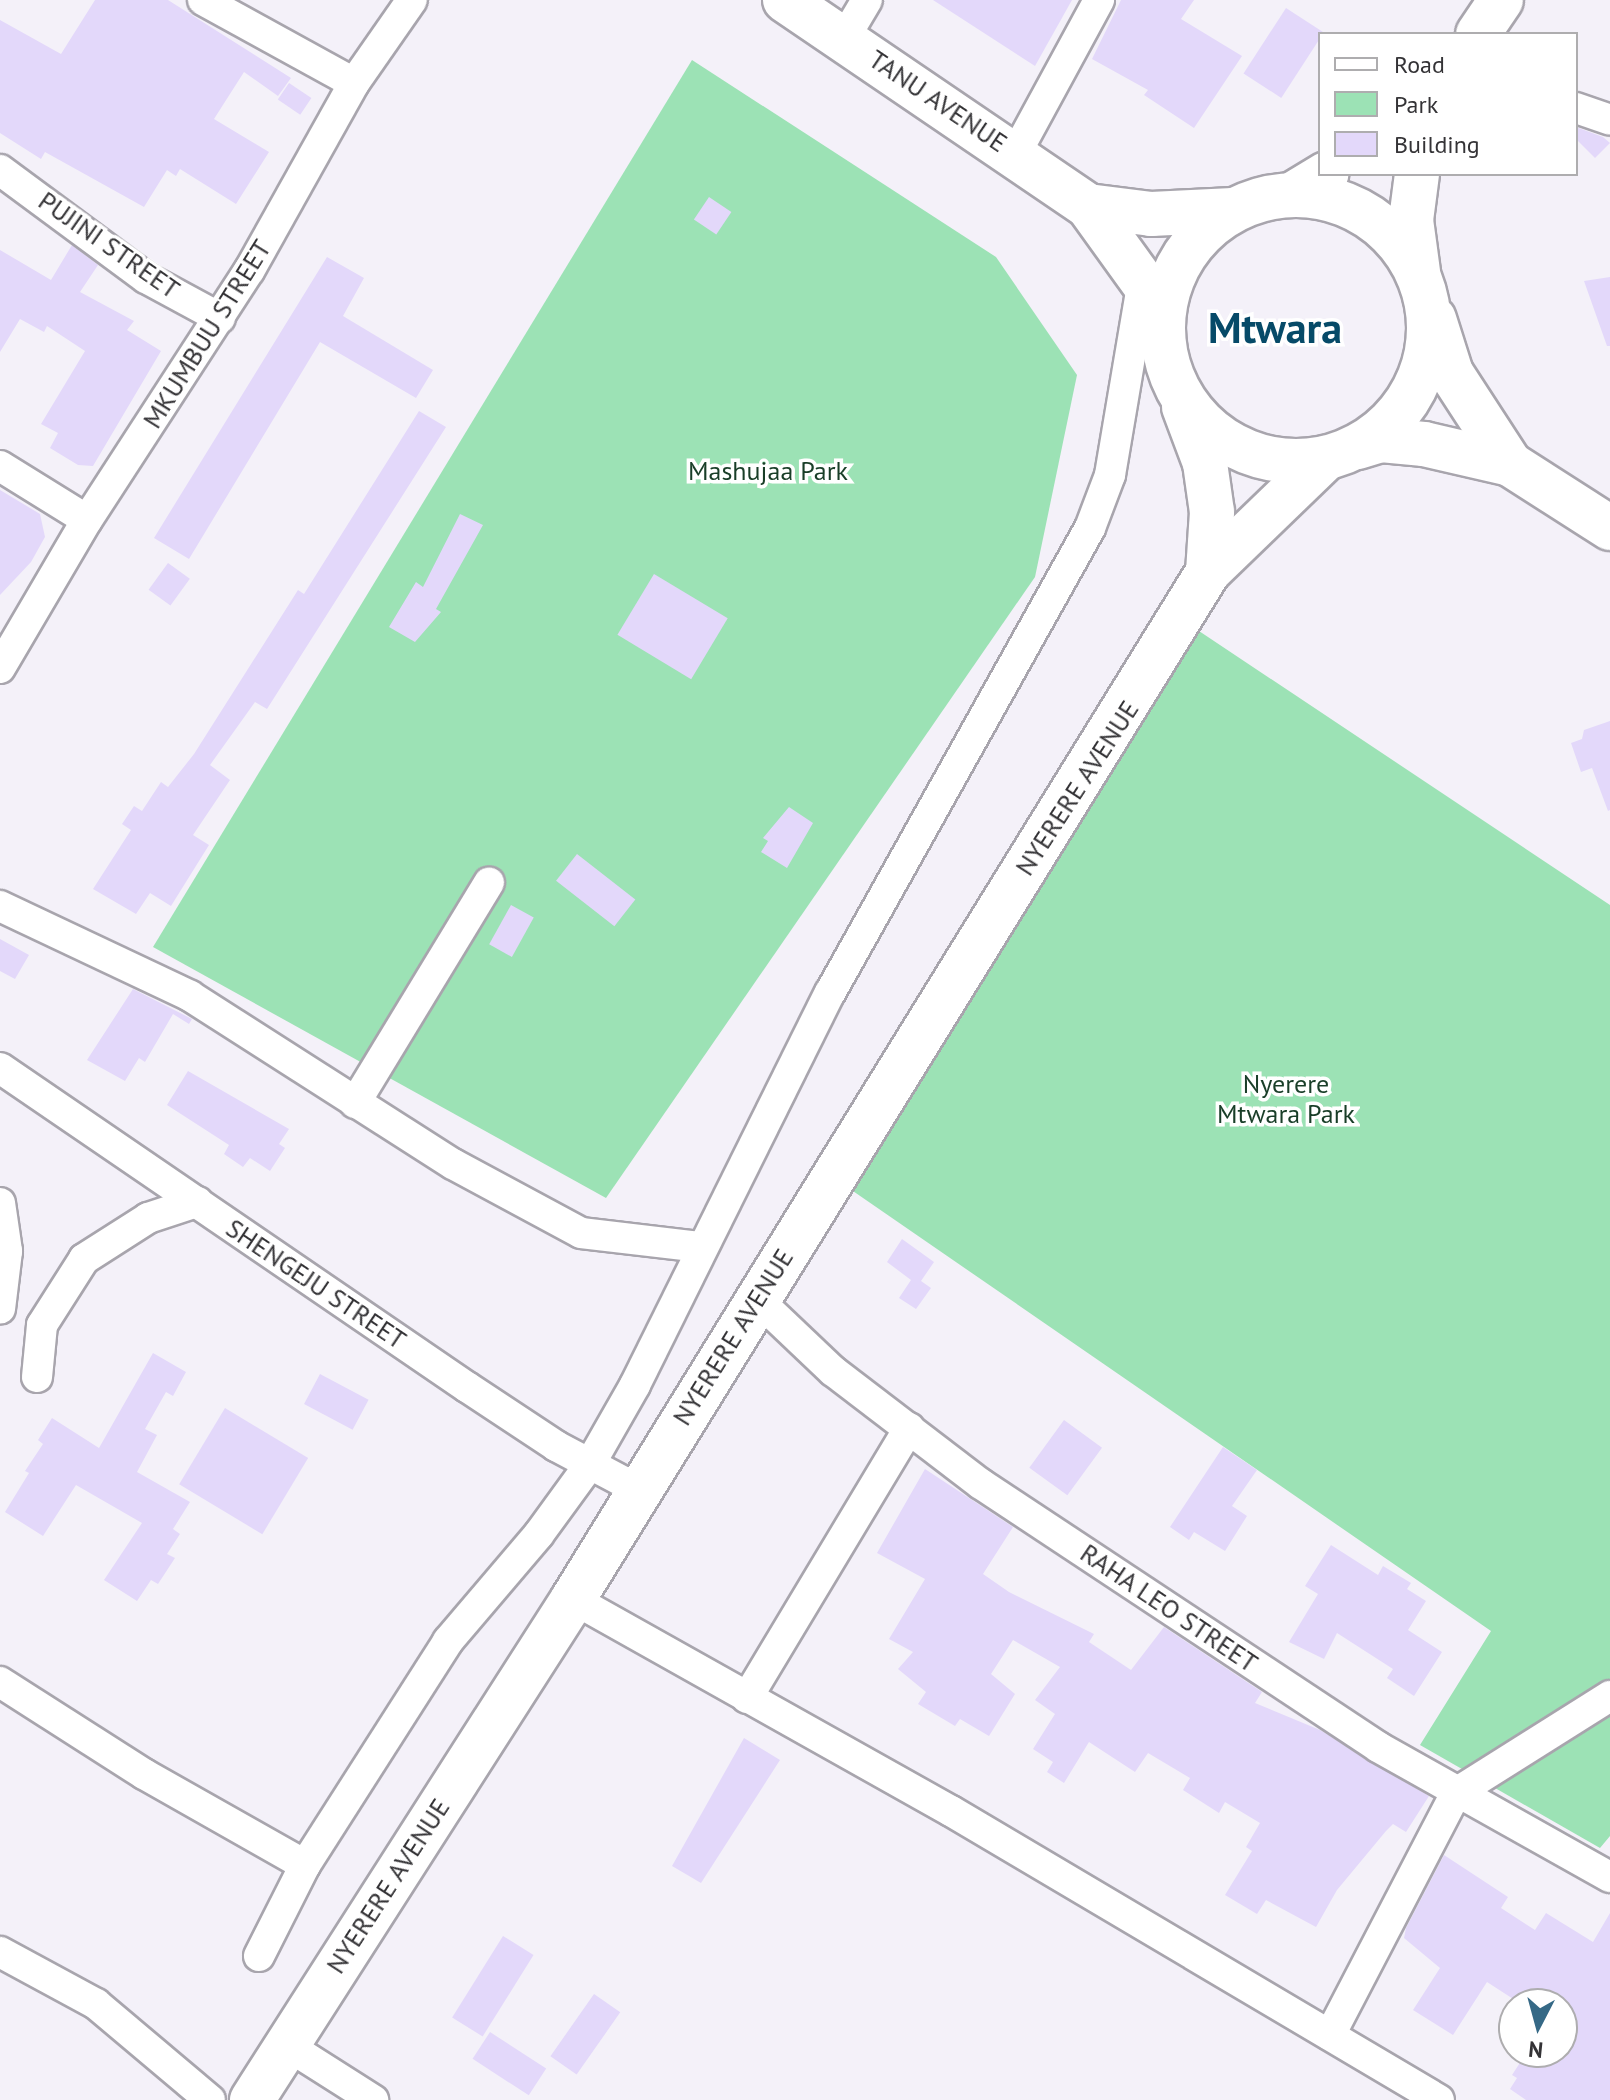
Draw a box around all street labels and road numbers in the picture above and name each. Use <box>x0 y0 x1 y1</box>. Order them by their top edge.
street label: TANU AVENUE <box>863 43 1013 159</box>
street label: PUJINI STREET <box>33 185 185 305</box>
street label: MKUMBUU STREET <box>137 234 277 434</box>
street label: NYERERE AVENUE <box>1009 694 1145 882</box>
street label: SHENGEJU STREET <box>220 1212 412 1356</box>
street label: NYERERE AVENUE <box>666 1243 800 1431</box>
street label: RAHA LEO STREET <box>1074 1537 1264 1679</box>
street label: NYERERE AVENUE <box>320 1792 456 1980</box>

